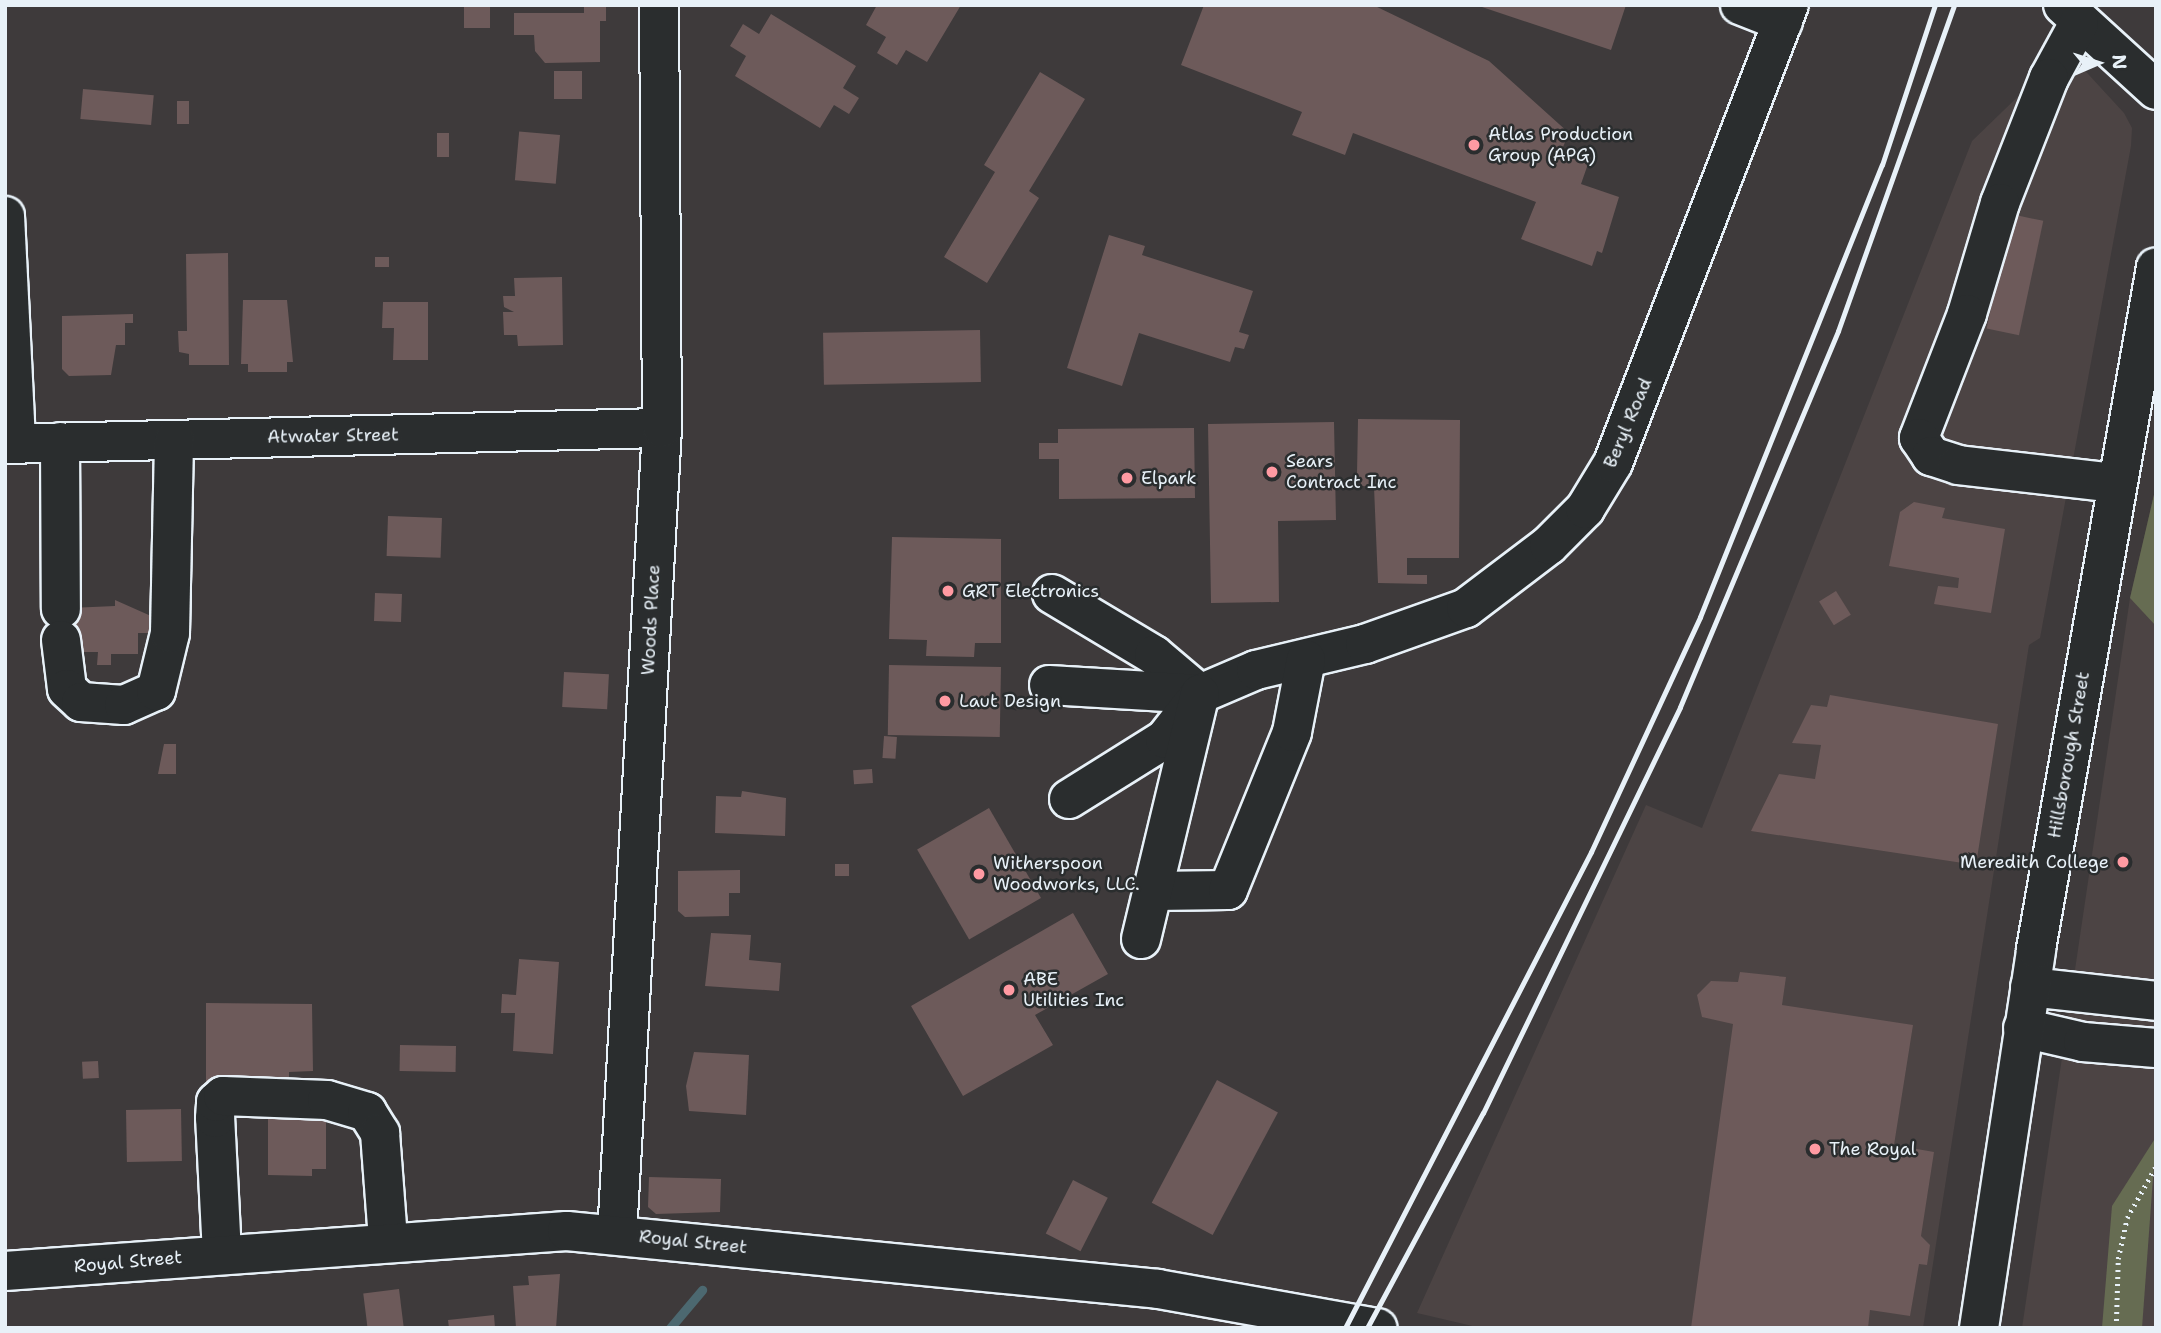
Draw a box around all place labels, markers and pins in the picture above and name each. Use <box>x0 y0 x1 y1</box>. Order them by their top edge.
place label: Atlas Production Group (APG) <box>1488 124 1633 166</box>
marker: Atlas Production Group (APG) <box>1466 137 1482 153</box>
place label: Sears Contract Inc <box>1286 451 1396 494</box>
marker: Sears Contract Inc <box>1264 464 1280 480</box>
place label: Elpark <box>1141 467 1197 489</box>
marker: Elpark <box>1119 470 1135 486</box>
place label: GRT Electronics <box>962 580 1099 602</box>
marker: GRT Electronics <box>940 583 956 599</box>
place label: Laut Design <box>959 690 1061 712</box>
marker: Laut Design <box>937 693 953 709</box>
place label: Meredith College <box>1960 851 2109 873</box>
place label: Witherspoon Woodworks, LLC. <box>993 853 1140 896</box>
marker: Meredith College <box>2115 854 2131 870</box>
marker: Witherspoon Woodworks, LLC. <box>971 866 987 882</box>
place label: ABE Utilities Inc <box>1023 969 1124 1012</box>
marker: ABE Utilities Inc <box>1001 982 1017 998</box>
place label: The Royal <box>1829 1138 1916 1160</box>
marker: The Royal <box>1807 1141 1823 1157</box>

